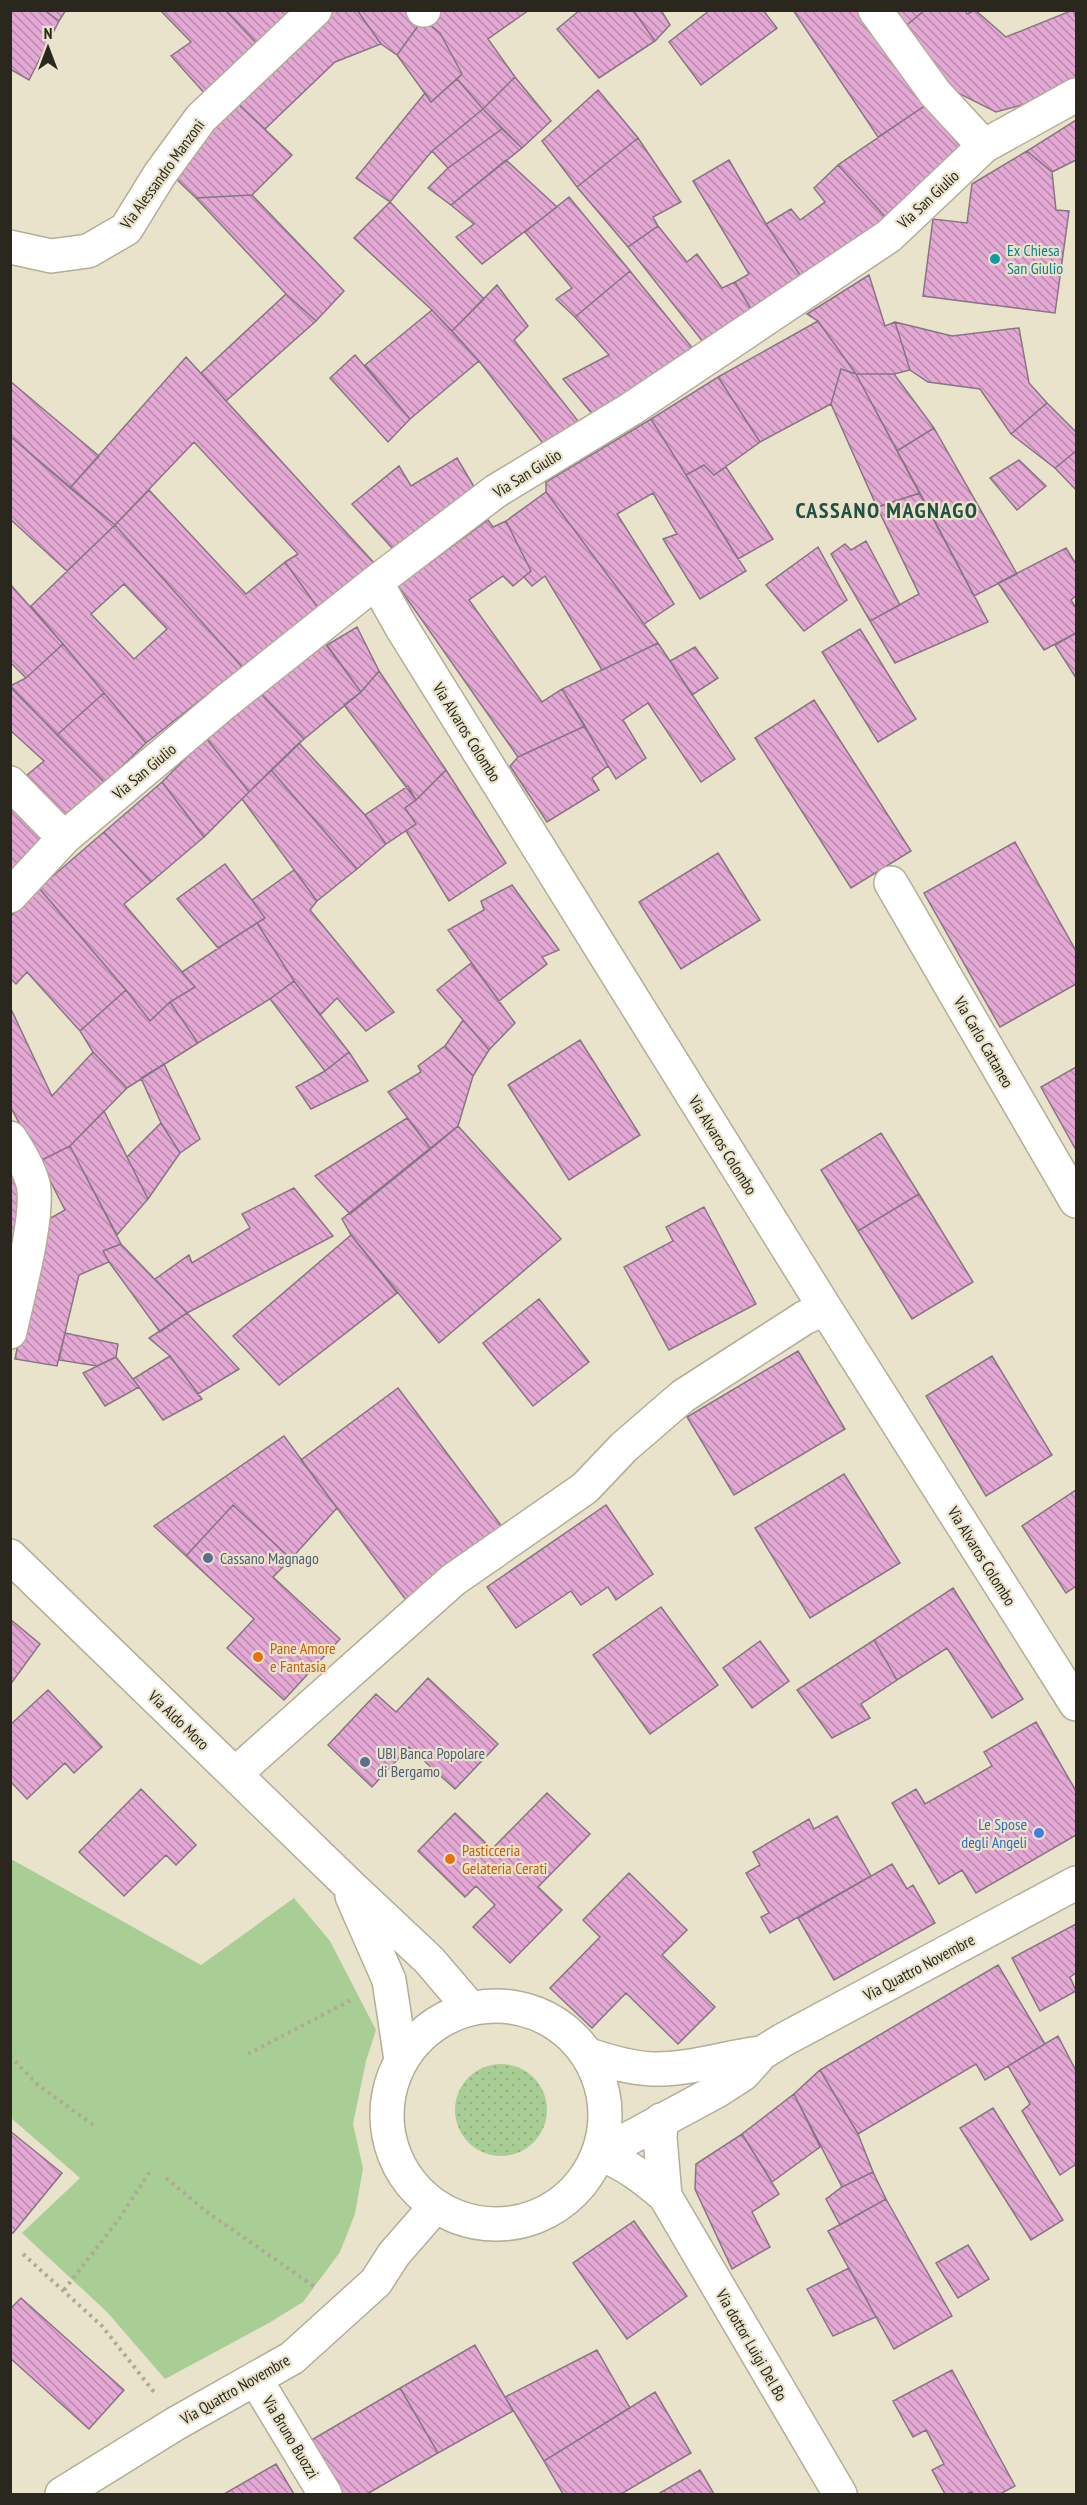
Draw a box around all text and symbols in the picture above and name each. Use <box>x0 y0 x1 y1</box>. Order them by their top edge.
north arrow <box>18 18 78 78</box>
text: N <box>44 23 52 43</box>
street label: Via Alessandro Manzoni <box>115 115 208 234</box>
street label: Via San Giulio <box>892 165 963 233</box>
place label: Ex Chiesa San Giulio <box>1007 240 1063 278</box>
marker: Ex Chiesa San Giulio <box>988 252 1002 266</box>
street label: Via San Giulio <box>488 444 565 502</box>
district label: CASSANO MAGNAGO <box>795 496 979 524</box>
street label: Via Alvaros Colombo <box>428 678 505 785</box>
street label: Via San Giulio <box>107 739 180 804</box>
street label: Via Carlo Cattaneo <box>949 992 1018 1091</box>
street label: Via Alvaros Colombo <box>684 1091 761 1198</box>
street label: Via Alvaros Colombo <box>943 1502 1020 1609</box>
place label: Cassano Magnago <box>220 1548 319 1568</box>
marker: Cassano Magnago <box>201 1551 215 1565</box>
place label: Pane Amore e Fantasia <box>270 1638 336 1676</box>
marker: Pane Amore e Fantasia <box>251 1650 265 1664</box>
street label: Via Aldo Moro <box>144 1685 214 1754</box>
place label: UBI Banca Popolare di Bergamo <box>377 1743 485 1781</box>
marker: UBI Banca Popolare di Bergamo <box>358 1755 372 1769</box>
place label: Le Spose degli Angeli <box>961 1814 1027 1852</box>
marker: Le Spose degli Angeli <box>1032 1826 1046 1840</box>
place label: Pasticceria Gelateria Cerati <box>462 1840 547 1878</box>
marker: Pasticceria Gelateria Cerati <box>443 1852 457 1866</box>
street label: Via Quattro Novembre <box>859 1929 978 2005</box>
street label: Via dottor Luigi Del Bo <box>712 2285 792 2404</box>
street label: Via Quattro Novembre <box>176 2350 293 2429</box>
street label: Via Bruno Buozzi <box>258 2391 324 2482</box>

